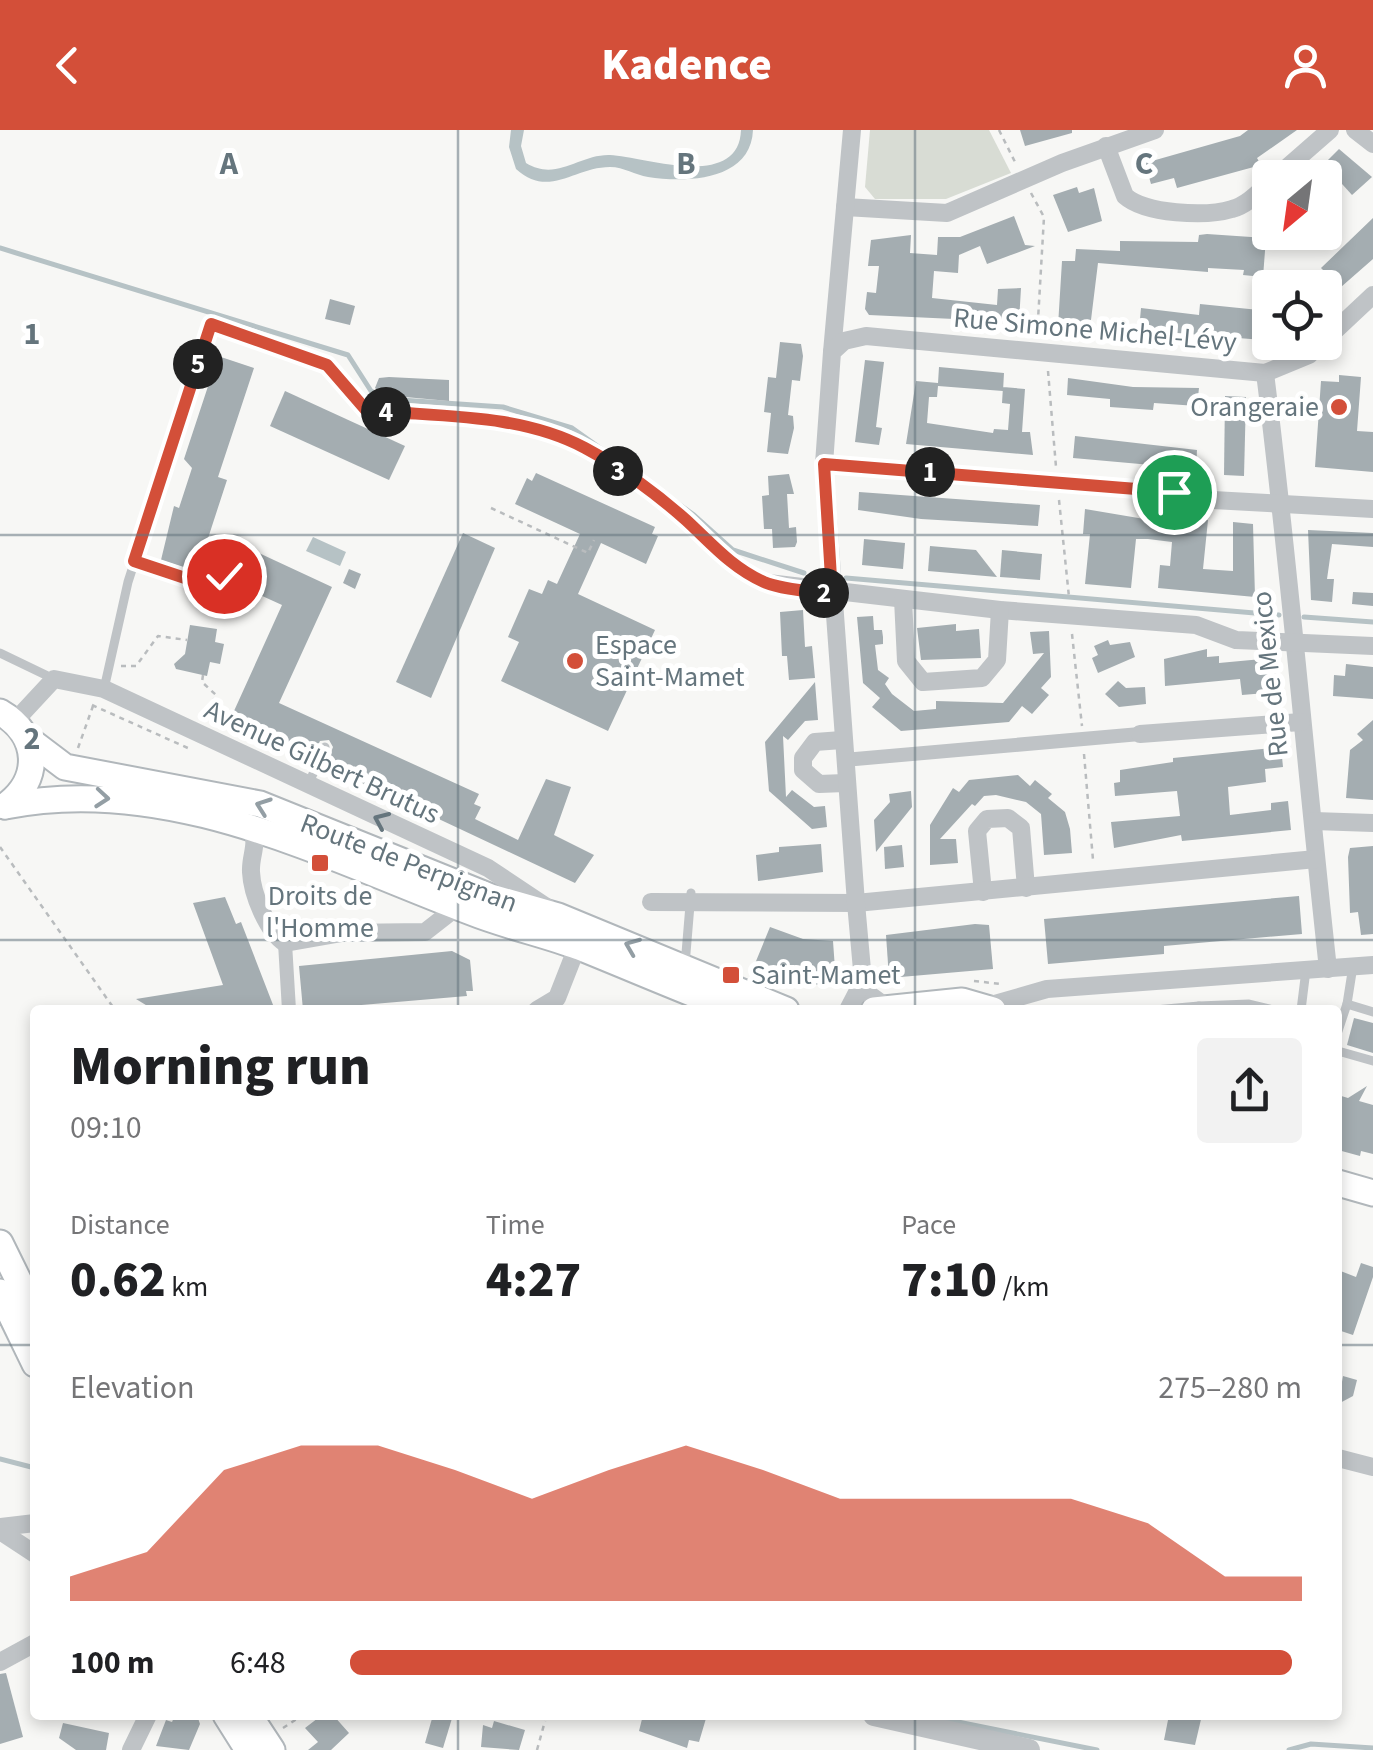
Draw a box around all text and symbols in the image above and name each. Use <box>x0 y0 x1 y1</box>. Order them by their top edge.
text: Kadence <box>601 33 772 97</box>
icon: back <box>40 38 95 93</box>
icon: person <box>1278 38 1333 93</box>
text: A <box>219 141 239 187</box>
text: B <box>676 141 696 187</box>
text: C <box>1135 141 1153 187</box>
north arrow <box>1252 160 1342 250</box>
map controls <box>1252 160 1342 360</box>
button: locate <box>1252 270 1342 360</box>
street label: Rue Simone Michel-Lévy <box>952 298 1238 362</box>
text: 1 <box>24 311 40 357</box>
pin: 5 <box>173 339 223 389</box>
text: 5 <box>191 344 205 384</box>
pin: 4 <box>361 387 411 437</box>
place label: Orangeraie <box>1190 387 1319 427</box>
text: 4 <box>379 392 393 432</box>
marker: Orangeraie <box>1328 396 1350 418</box>
pin: 3 <box>593 446 643 496</box>
pin: 1 <box>905 447 955 497</box>
pin <box>1132 450 1217 535</box>
text: 3 <box>611 451 625 491</box>
text: 1 <box>923 452 937 492</box>
icon: arrive <box>1147 465 1202 520</box>
pin <box>182 534 267 619</box>
icon: check <box>197 549 252 604</box>
pin: 2 <box>799 568 849 618</box>
text: 2 <box>817 573 831 613</box>
street label: Rue de Mexico <box>1241 589 1299 759</box>
place label: Espace Saint-Mamet <box>595 625 745 697</box>
marker: Espace Saint-Mamet <box>564 650 586 672</box>
street label: Avenue Gilbert Brutus <box>198 690 446 834</box>
text: 2 <box>24 716 40 762</box>
one-way arrow <box>94 787 110 809</box>
one-way arrow <box>255 797 272 818</box>
street label: Route de Perpignan <box>295 803 523 923</box>
one-way arrow <box>373 812 391 832</box>
marker: Droits de l'Homme <box>309 852 331 874</box>
place label: Droits de l'Homme <box>266 876 374 948</box>
one-way arrow <box>624 937 642 957</box>
place label: Saint-Mamet <box>751 955 901 995</box>
marker: Saint-Mamet <box>720 964 742 986</box>
text: Morning run <box>70 1028 371 1106</box>
button: share <box>1197 1038 1302 1143</box>
text: 09:10 <box>70 1105 142 1151</box>
text: Distance <box>70 1205 170 1245</box>
text: Time <box>486 1205 545 1245</box>
text: Pace <box>901 1205 956 1245</box>
text: 0.62 <box>70 1245 166 1316</box>
text: 4:27 <box>486 1245 581 1316</box>
text: 7:10 <box>901 1245 997 1316</box>
text: km <box>166 1267 208 1307</box>
text: /km <box>997 1267 1049 1307</box>
text: Elevation <box>70 1365 195 1411</box>
text: 275–280 m <box>1158 1365 1302 1411</box>
text: 100 m <box>70 1640 155 1686</box>
text: 6:48 <box>230 1640 286 1686</box>

